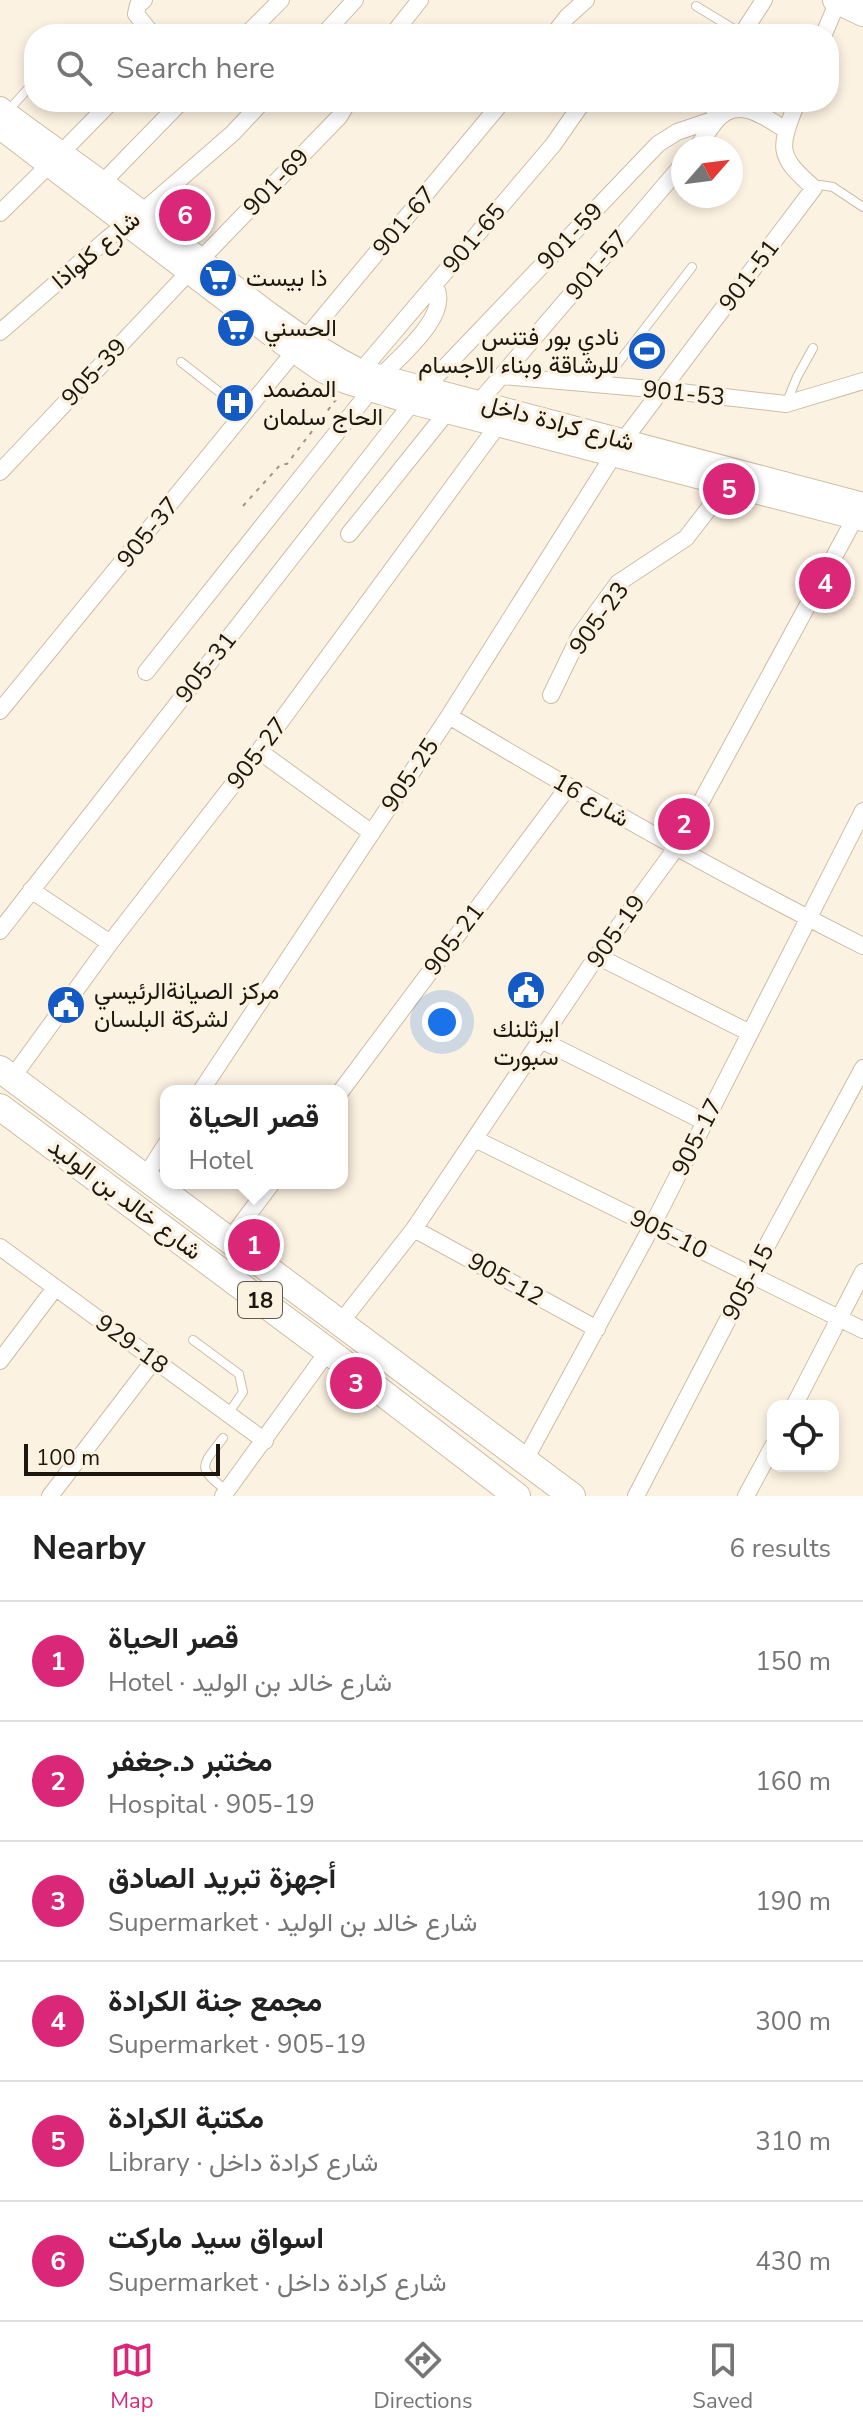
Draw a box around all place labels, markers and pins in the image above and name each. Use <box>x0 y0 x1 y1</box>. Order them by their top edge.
pin: 6 <box>159 185 211 245</box>
supermarket icon: ذا بيست <box>197 257 239 299</box>
place label: ذا بيست <box>246 262 328 294</box>
supermarket icon: الحسني <box>215 307 257 349</box>
place label: الحسني <box>264 312 337 347</box>
place label: نادي بور فتنس للرشاقة وبناء الاجسام <box>418 321 619 381</box>
sports icon: نادي بور فتنس للرشاقة وبناء الاجسام <box>626 330 668 372</box>
place label: المضمد الحاج سلمان <box>263 373 383 433</box>
hospital icon: المضمد الحاج سلمان <box>214 382 256 424</box>
pin: 5 <box>703 459 755 519</box>
pin: 4 <box>799 553 851 613</box>
pin: 2 <box>658 794 710 854</box>
public building icon: ايرثلنك سبورت <box>505 969 547 1011</box>
place label: مركز الصيانةالرئيسي لشركة البلسان <box>94 975 279 1035</box>
public building icon: مركز الصيانةالرئيسي لشركة البلسان <box>45 984 87 1026</box>
place label: ايرثلنك سبورت <box>493 1013 559 1073</box>
pin: 1 <box>228 1215 280 1275</box>
pin: 3 <box>330 1353 382 1413</box>

